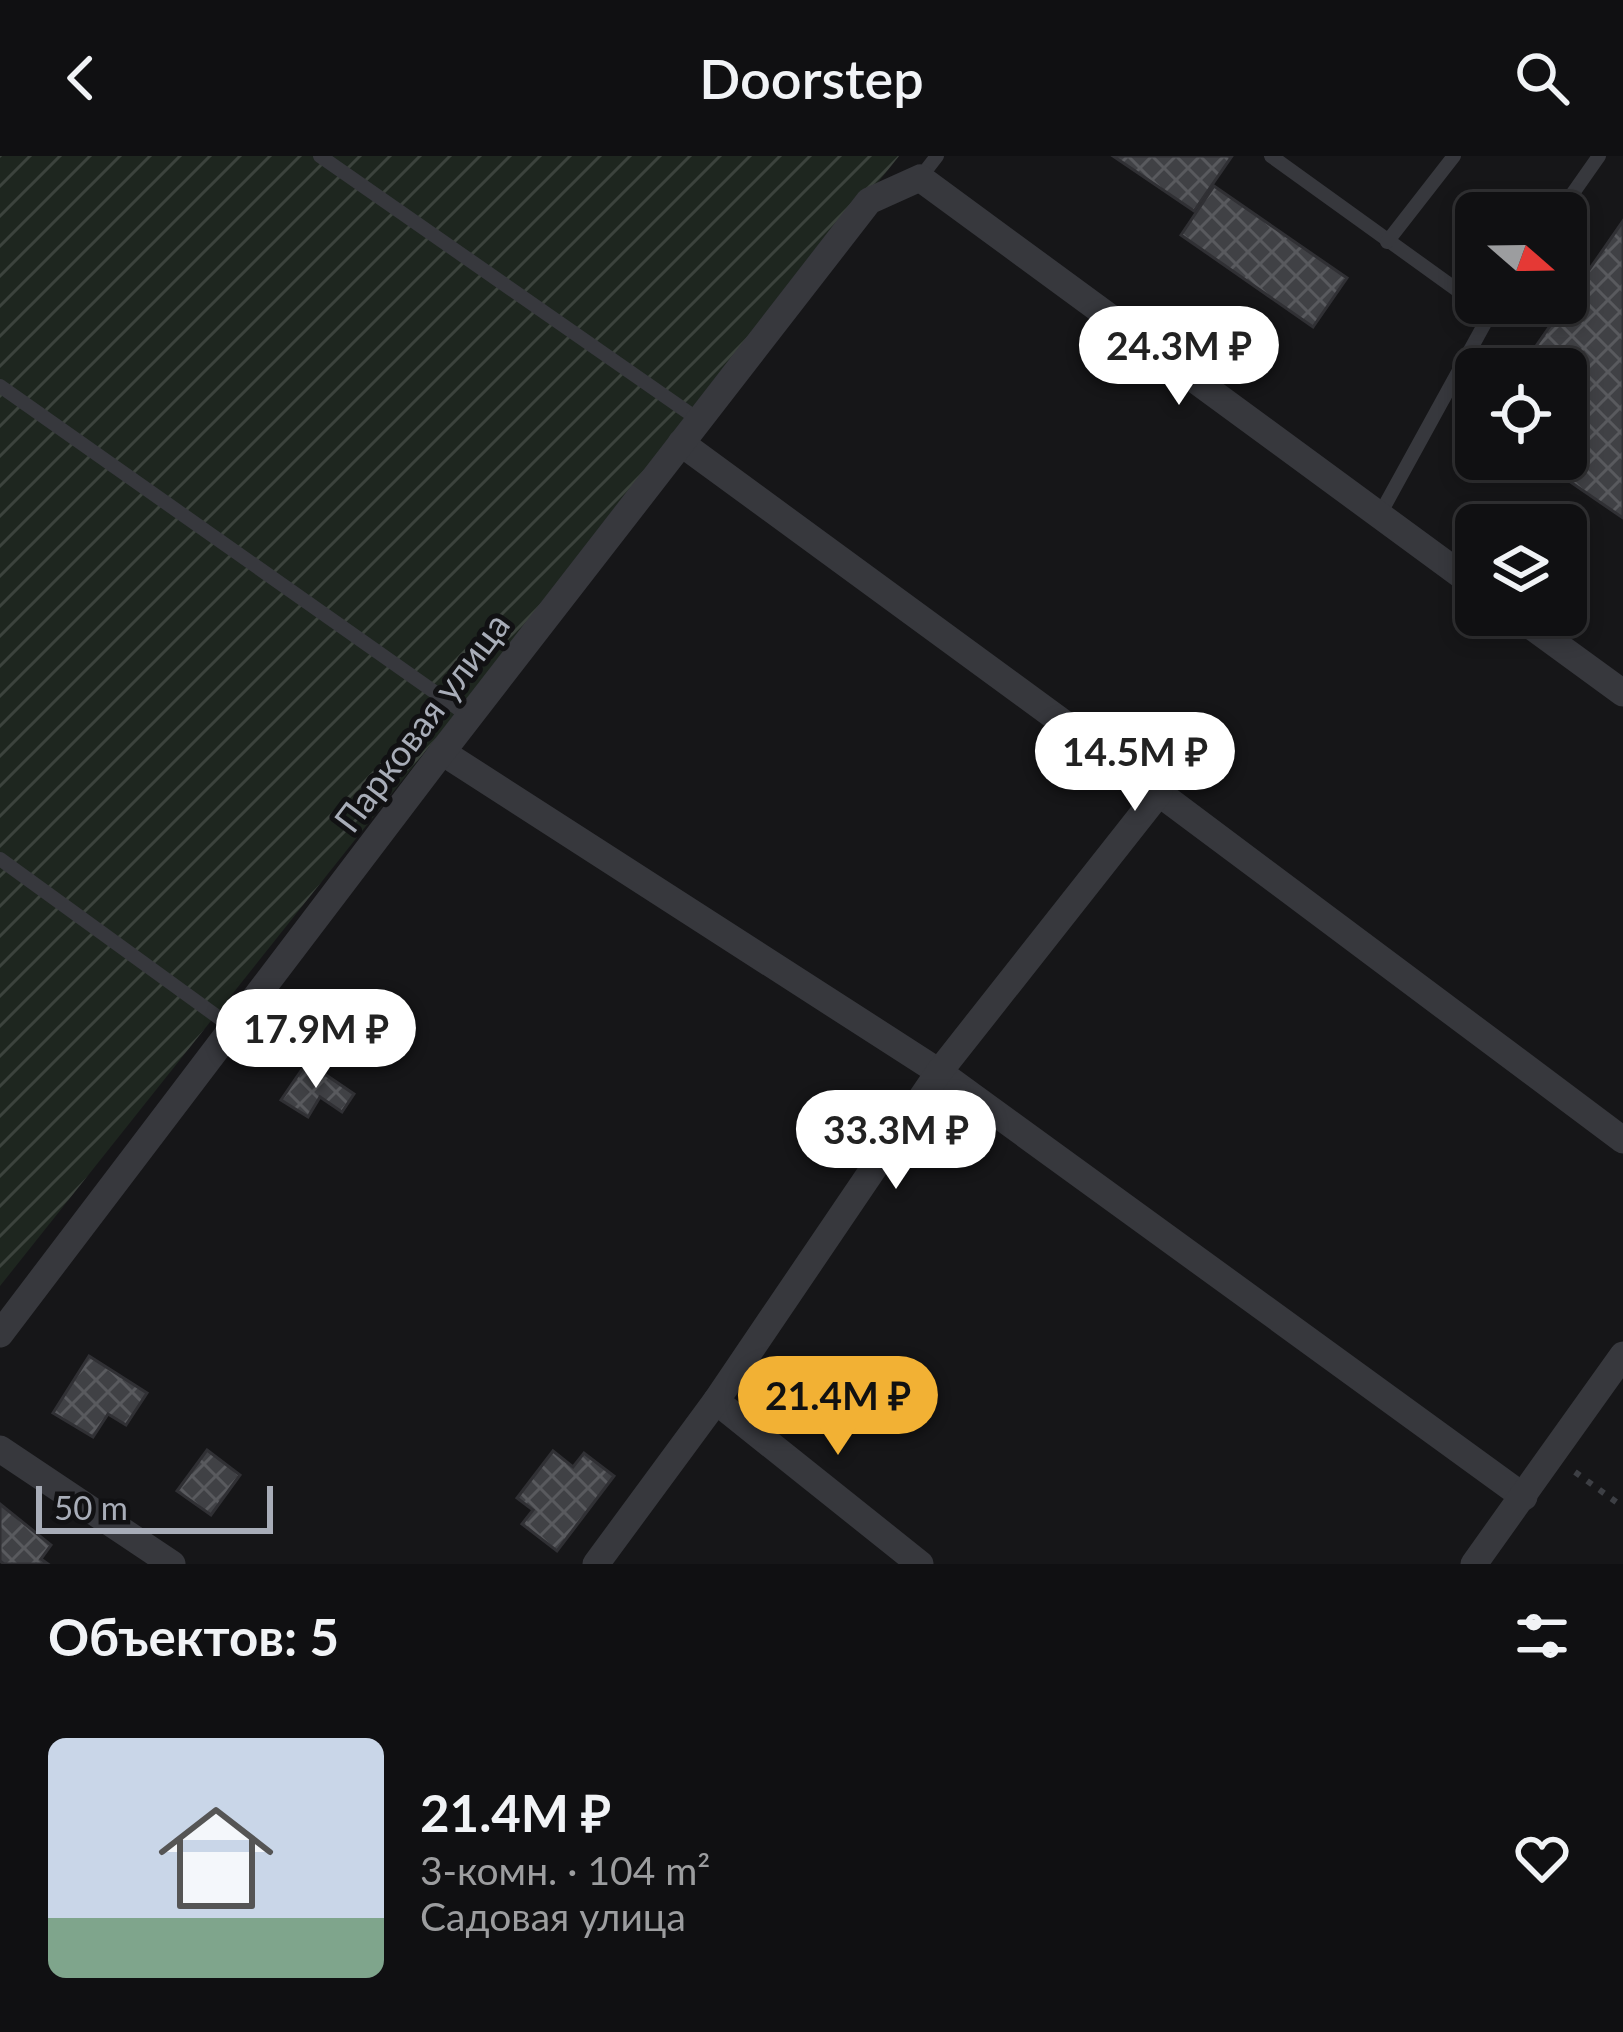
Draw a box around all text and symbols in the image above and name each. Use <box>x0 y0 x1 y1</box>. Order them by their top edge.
icon: back <box>48 45 114 111</box>
icon: search <box>1509 45 1575 111</box>
text: Doorstep <box>699 46 924 111</box>
north arrow <box>1455 192 1587 324</box>
map controls <box>1455 192 1587 636</box>
pin: 24.3M ₽ <box>1068 306 1290 408</box>
text: 24.3M ₽ <box>1106 322 1252 368</box>
button: locate <box>1455 348 1587 480</box>
button: layers <box>1455 504 1587 636</box>
street label: Парковая улица <box>324 604 518 840</box>
pin: 14.5M ₽ <box>1024 712 1246 814</box>
text: 14.5M ₽ <box>1062 728 1208 774</box>
pin: 17.9M ₽ <box>205 989 427 1091</box>
text: 17.9M ₽ <box>243 1005 389 1051</box>
pin: 33.3M ₽ <box>785 1090 1007 1192</box>
text: 33.3M ₽ <box>823 1106 969 1152</box>
pin: 21.4M ₽ <box>727 1356 949 1458</box>
text: 21.4M ₽ <box>765 1372 911 1418</box>
scale bar <box>36 1480 273 1533</box>
text: 50 m <box>54 1487 128 1527</box>
icon: filters <box>1509 1603 1575 1669</box>
text: Объектов: 5 <box>48 1606 339 1667</box>
text: 21.4M ₽ <box>420 1782 611 1843</box>
icon: home <box>144 1786 288 1930</box>
icon: heart <box>1509 1825 1575 1891</box>
text: 3-комн. · 104 m² <box>420 1847 710 1893</box>
text: Садовая улица <box>420 1893 686 1939</box>

